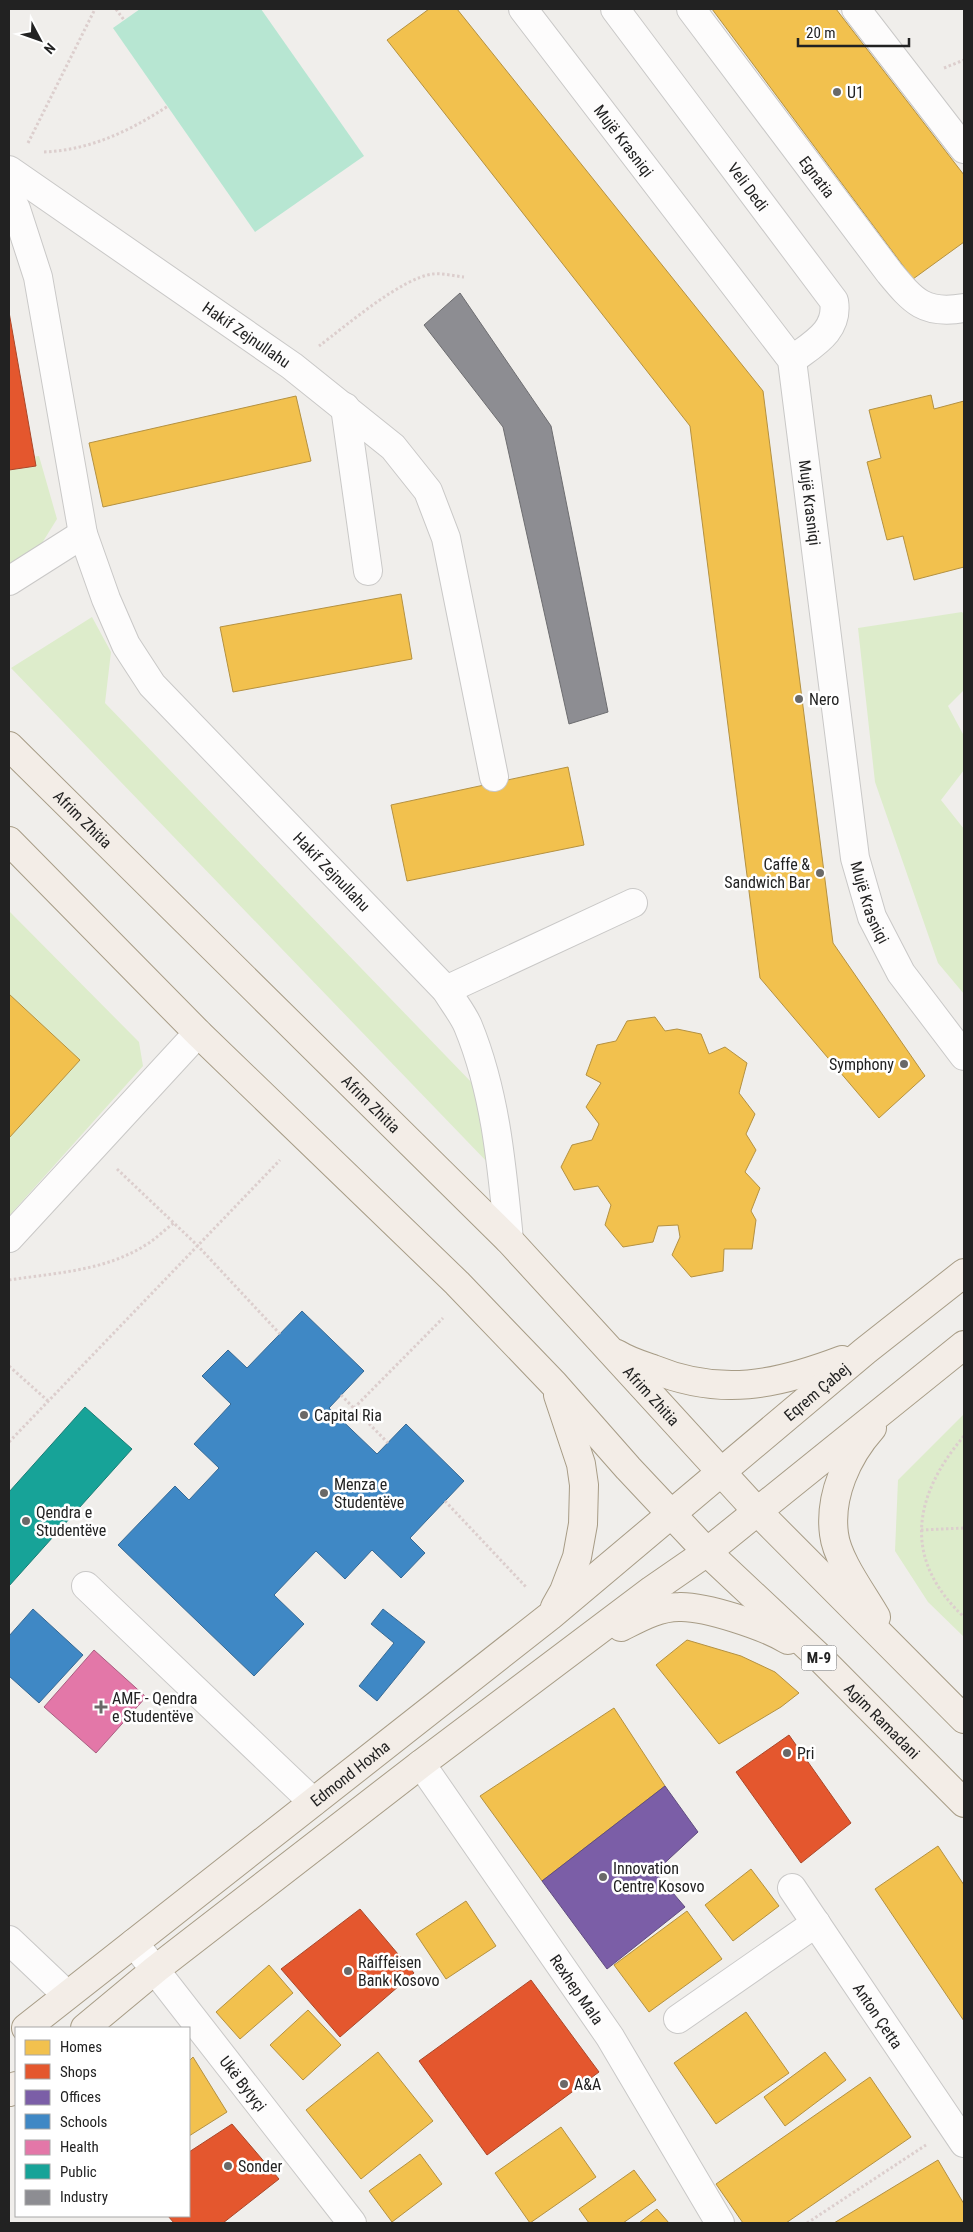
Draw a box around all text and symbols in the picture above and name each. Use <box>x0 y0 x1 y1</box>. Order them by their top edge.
north arrow <box>15 15 65 65</box>
scale bar <box>798 15 909 47</box>
text: 20 m <box>806 24 836 42</box>
text: N <box>41 40 59 57</box>
place label: U1 <box>847 83 864 102</box>
marker: U1 <box>831 86 843 98</box>
street label: Mujë Krasniqi <box>590 101 658 181</box>
street label: Egnatia <box>796 152 839 201</box>
street label: Veli Dedi <box>724 159 772 214</box>
street label: Hakif Zejnullahu <box>199 298 294 372</box>
street label: Mujë Krasniqi <box>795 459 825 546</box>
place label: Nero <box>809 690 839 709</box>
marker: Nero <box>793 693 805 705</box>
street label: Afrim Zhitia <box>50 786 116 852</box>
street label: Hakif Zejnullahu <box>289 828 374 915</box>
place label: Caffe & Sandwich Bar <box>724 855 810 892</box>
street label: Mujë Krasniqi <box>847 859 893 947</box>
marker: Caffe & Sandwich Bar <box>814 867 826 879</box>
place label: Symphony <box>829 1055 894 1074</box>
marker: Symphony <box>898 1058 910 1070</box>
street label: Afrim Zhitia <box>338 1071 404 1137</box>
street label: Eqrem Çabej <box>780 1359 853 1425</box>
street label: Afrim Zhitia <box>619 1362 684 1430</box>
place label: Capital Ria <box>314 1406 382 1425</box>
marker: Capital Ria <box>298 1409 310 1421</box>
place label: Menza e Studentëve <box>334 1475 404 1512</box>
marker: Menza e Studentëve <box>318 1487 330 1499</box>
place label: Qendra e Studentëve <box>36 1503 106 1540</box>
marker: Qendra e Studentëve <box>20 1515 32 1527</box>
road number: M-9 <box>802 1646 836 1670</box>
street label: Agim Ramadani <box>840 1679 924 1763</box>
place label: AMF - Qendra e Studentëve <box>112 1689 197 1726</box>
marker: AMF - Qendra e Studentëve <box>94 1700 108 1714</box>
street label: Edmond Hoxha <box>306 1736 393 1810</box>
place label: Pri <box>797 1744 814 1763</box>
marker: Pri <box>781 1747 793 1759</box>
place label: Innovation Centre Kosovo <box>613 1859 704 1896</box>
marker: Innovation Centre Kosovo <box>597 1871 609 1883</box>
street label: Rexhep Mala <box>546 1951 608 2028</box>
place label: Raiffeisen Bank Kosovo <box>358 1953 440 1990</box>
marker: Raiffeisen Bank Kosovo <box>342 1965 354 1977</box>
street label: Anton Çetta <box>849 1979 907 2052</box>
legend <box>15 2027 190 2217</box>
text: Homes <box>60 2038 102 2056</box>
street label: Ukë Bytyçi <box>216 2052 271 2115</box>
text: Shops <box>60 2063 97 2081</box>
place label: A&A <box>574 2075 601 2094</box>
marker: A&A <box>558 2078 570 2090</box>
text: Offices <box>60 2088 101 2106</box>
text: Schools <box>60 2113 107 2131</box>
text: Health <box>60 2138 99 2156</box>
place label: Sonder <box>238 2157 283 2176</box>
marker: Sonder <box>222 2160 234 2172</box>
text: Public <box>60 2163 97 2181</box>
text: Industry <box>60 2188 108 2206</box>

